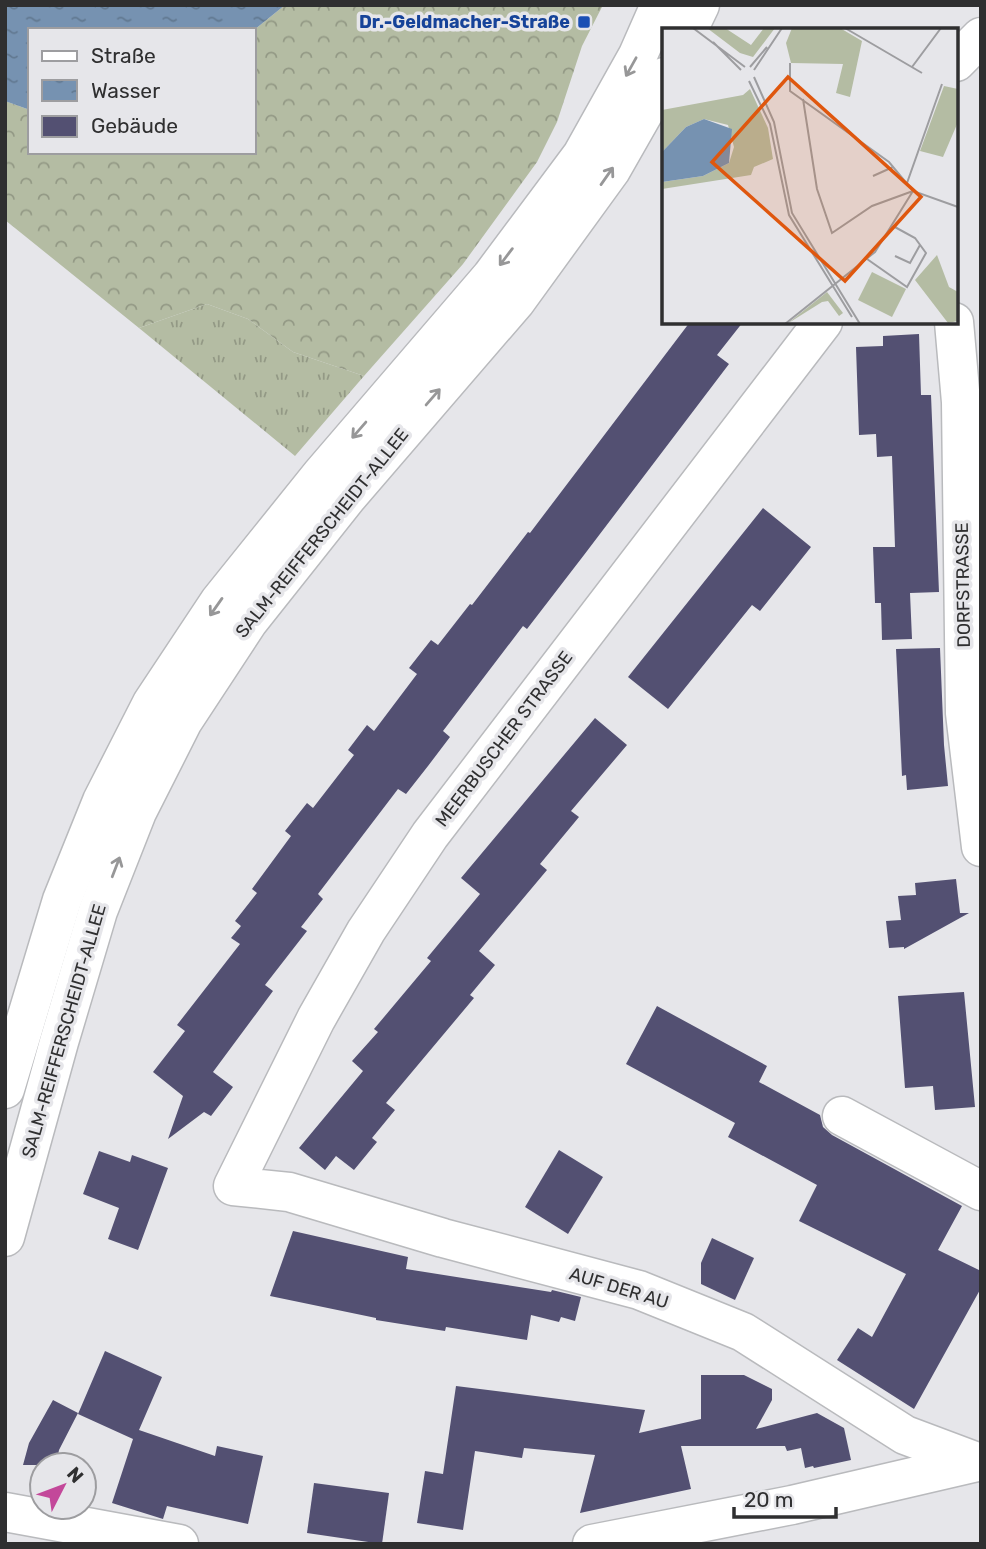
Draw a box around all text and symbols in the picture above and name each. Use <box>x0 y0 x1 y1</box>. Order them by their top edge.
place label: Dr.-Geldmacher-Straße <box>359 11 570 33</box>
marker: Dr.-Geldmacher-Straße <box>576 14 592 30</box>
legend <box>28 28 256 154</box>
inset map <box>662 28 958 324</box>
text: Straße <box>91 43 156 68</box>
one-way arrow <box>624 56 637 77</box>
text: Wasser <box>91 78 160 103</box>
text: Gebäude <box>91 113 178 138</box>
one-way arrow <box>600 167 614 186</box>
one-way arrow <box>499 247 514 265</box>
one-way arrow <box>425 389 441 407</box>
one-way arrow <box>351 421 367 439</box>
street label: SALM-REIFFERSCHEIDT-ALLEE <box>231 424 413 642</box>
street label: DORFSTRASSE <box>951 522 975 648</box>
one-way arrow <box>209 597 223 616</box>
street label: MEERBUSCHER STRASSE <box>431 647 577 831</box>
one-way arrow <box>110 856 123 878</box>
street label: SALM-REIFFERSCHEIDT-ALLEE <box>17 902 111 1160</box>
street label: AUF DER AU <box>567 1262 671 1314</box>
north arrow <box>28 1451 98 1521</box>
text: N <box>62 1462 88 1488</box>
scale bar <box>734 1476 836 1520</box>
text: 20 m <box>744 1487 793 1512</box>

